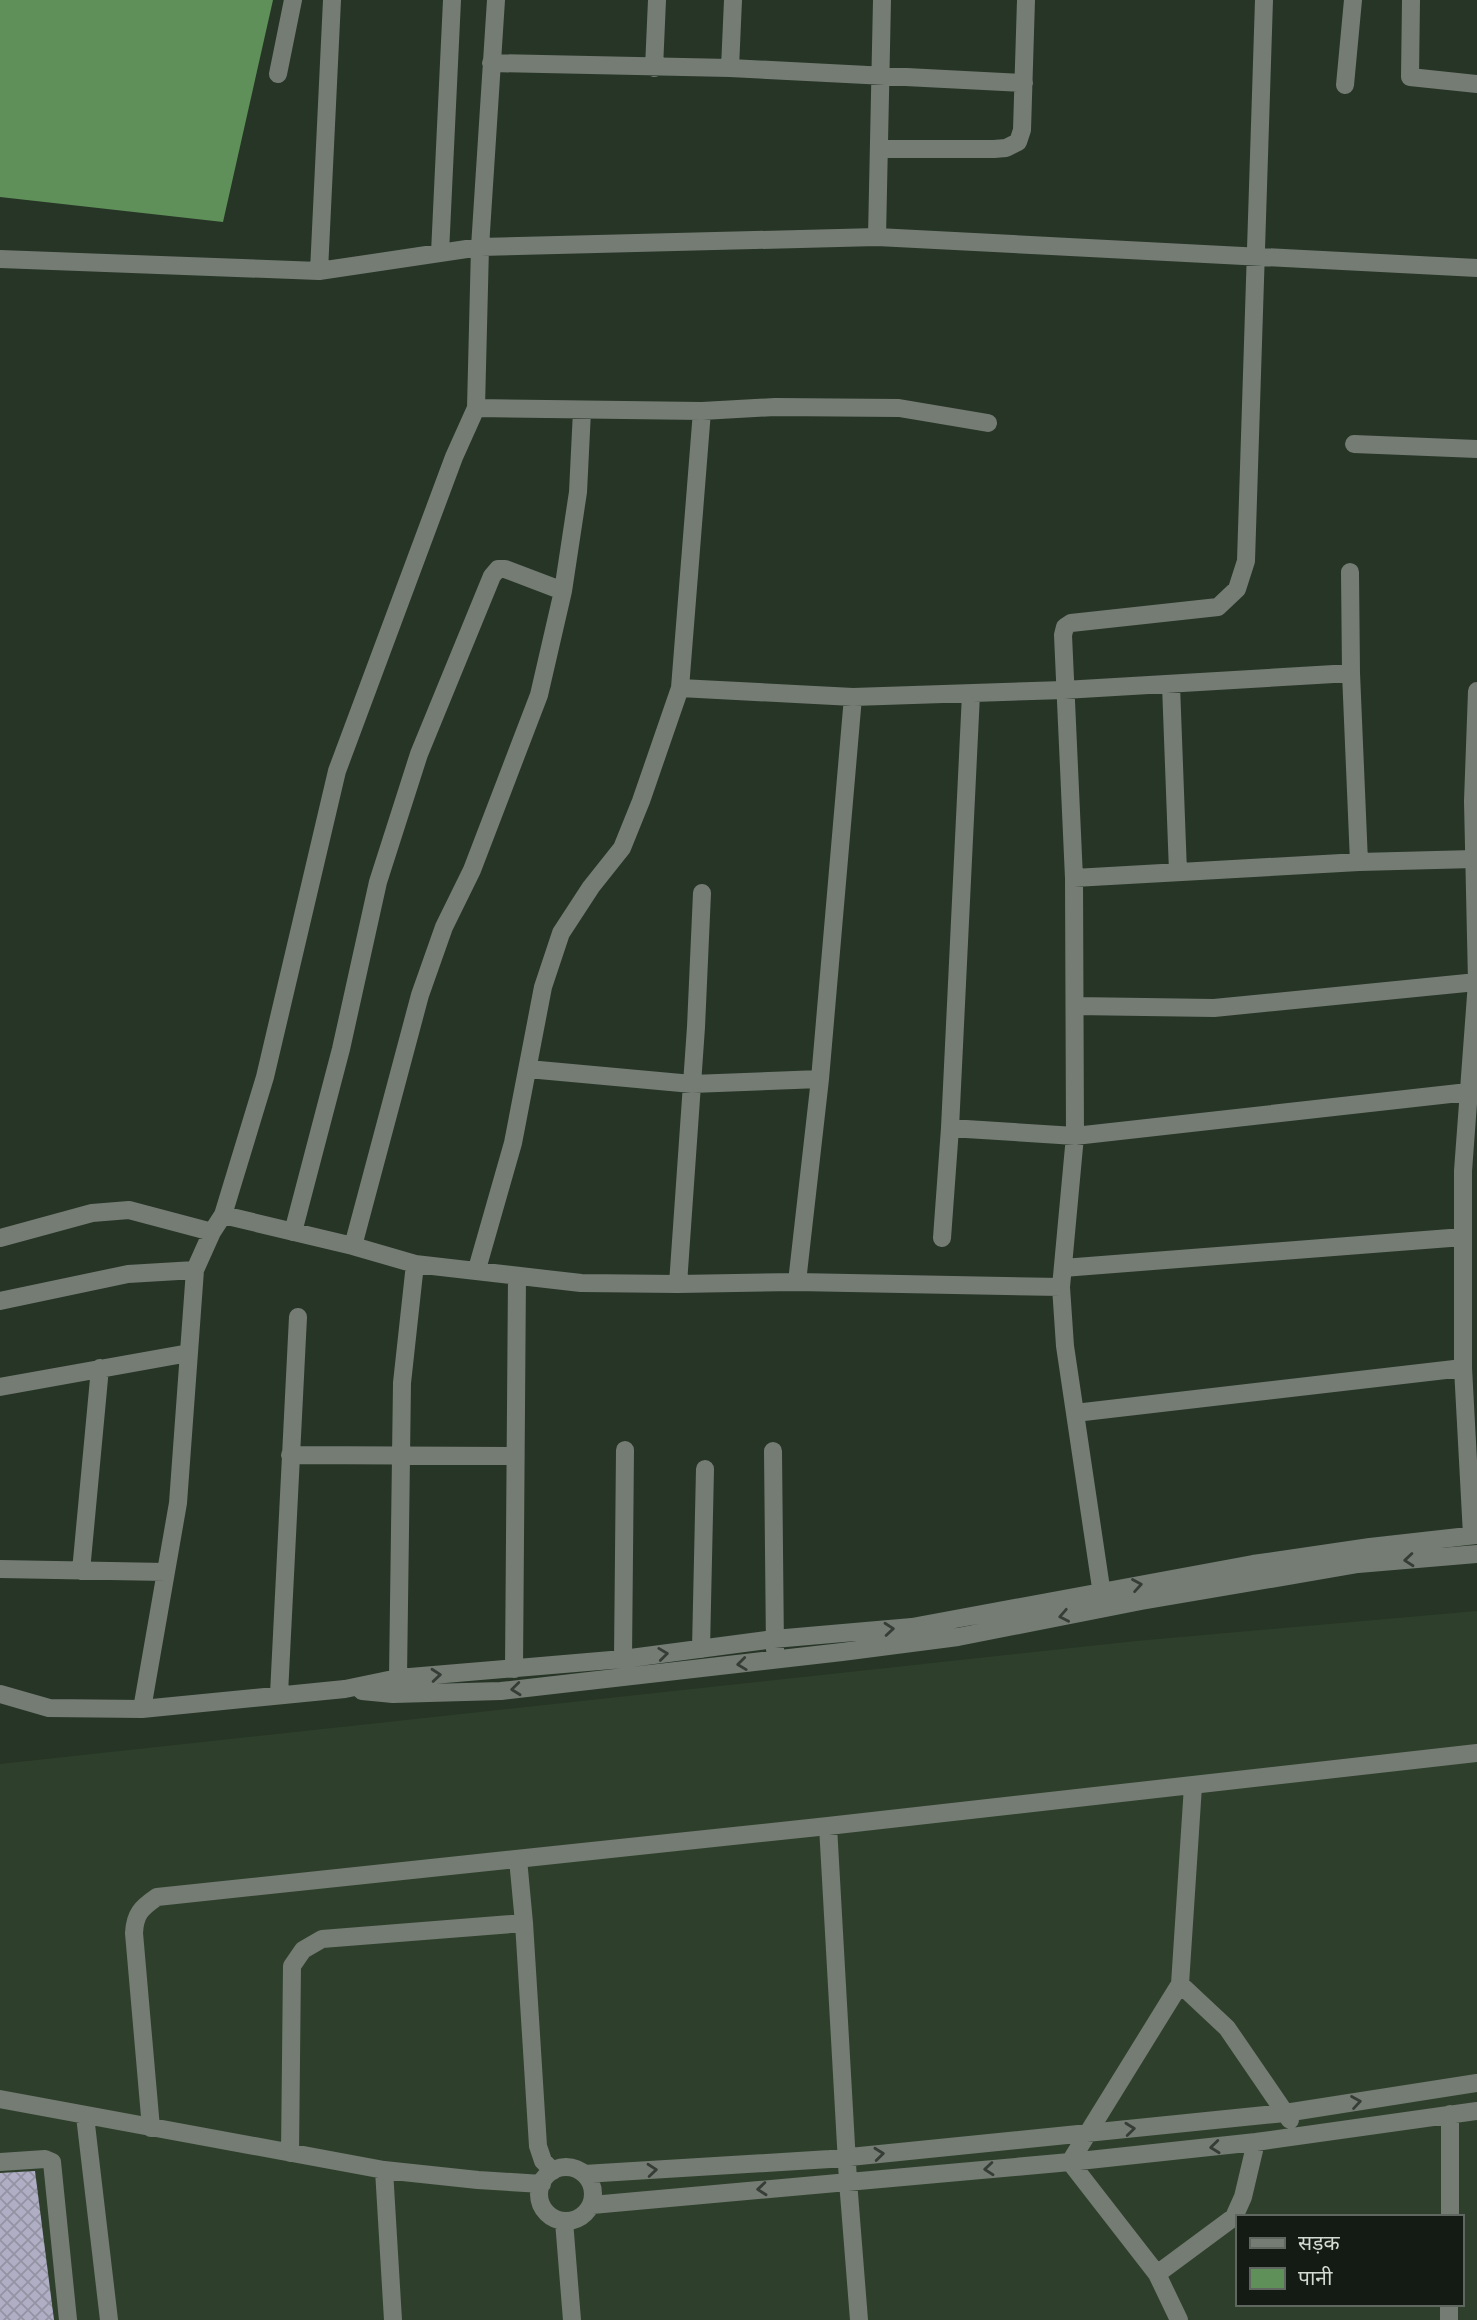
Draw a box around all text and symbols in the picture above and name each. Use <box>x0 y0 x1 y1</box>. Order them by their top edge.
one-way arrow <box>1403 1552 1414 1567</box>
one-way arrow <box>1131 1578 1143 1593</box>
one-way arrow <box>1058 1608 1070 1623</box>
one-way arrow <box>884 1622 895 1637</box>
one-way arrow <box>657 1646 669 1661</box>
one-way arrow <box>736 1657 748 1672</box>
one-way arrow <box>431 1668 442 1683</box>
one-way arrow <box>510 1682 522 1697</box>
one-way arrow <box>1350 2095 1362 2110</box>
one-way arrow <box>1124 2121 1136 2136</box>
one-way arrow <box>1209 2139 1221 2154</box>
one-way arrow <box>874 2147 885 2162</box>
one-way arrow <box>983 2161 994 2176</box>
one-way arrow <box>647 2163 658 2178</box>
one-way arrow <box>756 2182 768 2197</box>
legend <box>1236 2215 1463 2306</box>
text: सड़क <box>1298 2228 1340 2256</box>
text: पानी <box>1298 2263 1333 2291</box>

